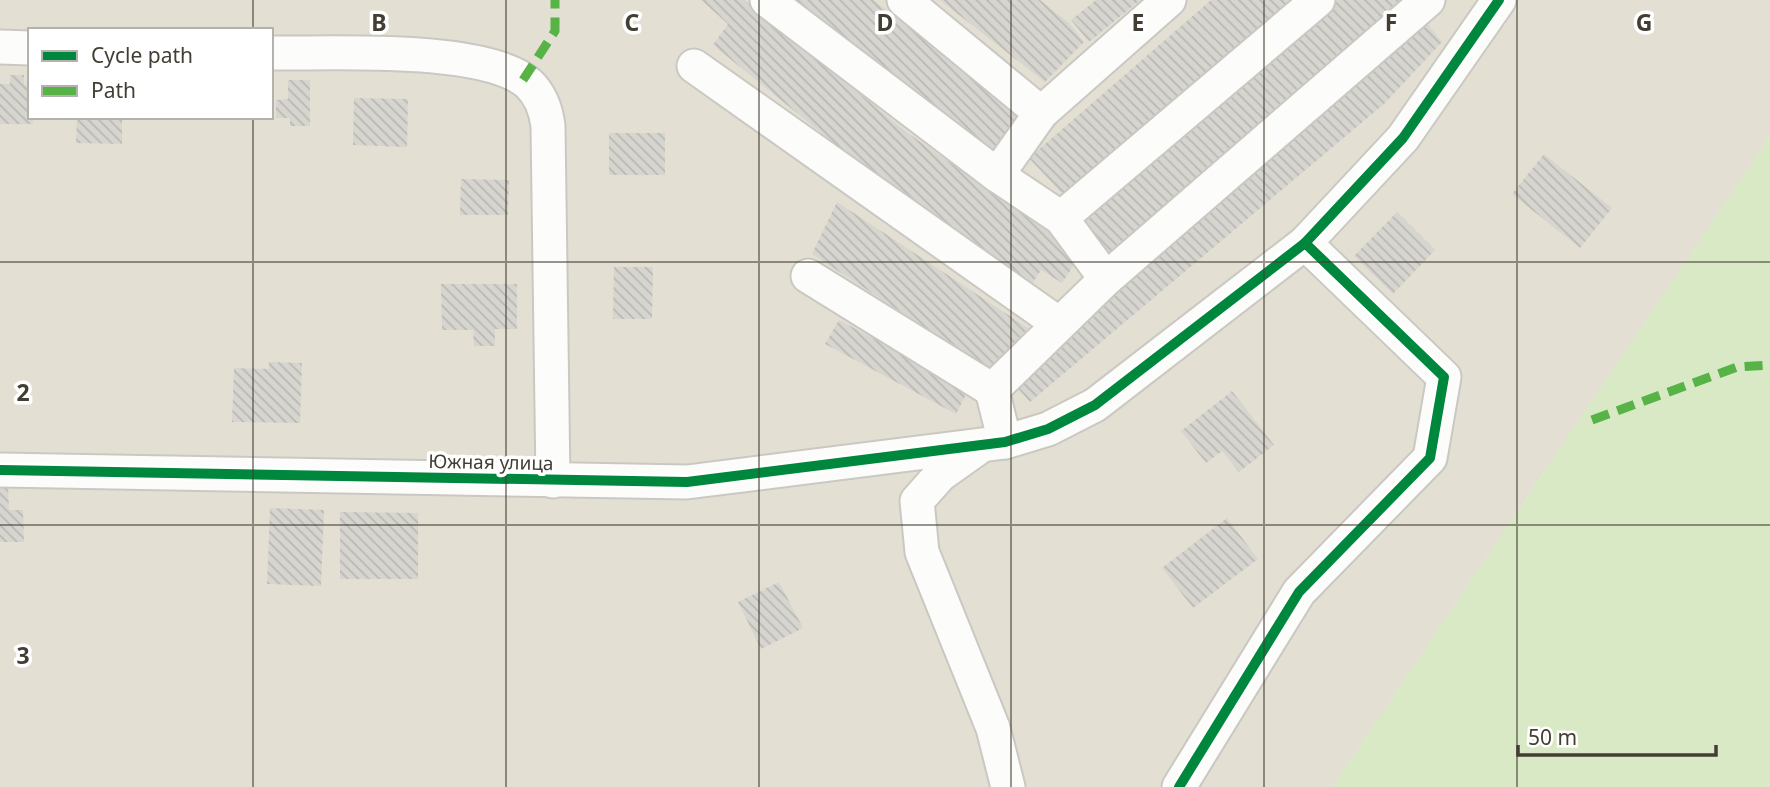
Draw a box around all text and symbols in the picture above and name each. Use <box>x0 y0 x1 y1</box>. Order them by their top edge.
text: B <box>371 6 387 38</box>
text: C <box>625 6 640 38</box>
text: D <box>877 6 893 38</box>
text: E <box>1132 6 1144 38</box>
text: F <box>1385 6 1397 38</box>
text: G <box>1636 6 1652 38</box>
legend <box>28 28 273 119</box>
text: Cycle path <box>91 41 193 69</box>
text: Path <box>91 76 136 104</box>
text: 2 <box>16 376 30 408</box>
street label: Южная улица <box>428 448 554 476</box>
text: 3 <box>16 639 30 671</box>
scale bar <box>1518 714 1716 758</box>
text: 50 m <box>1528 723 1577 751</box>

